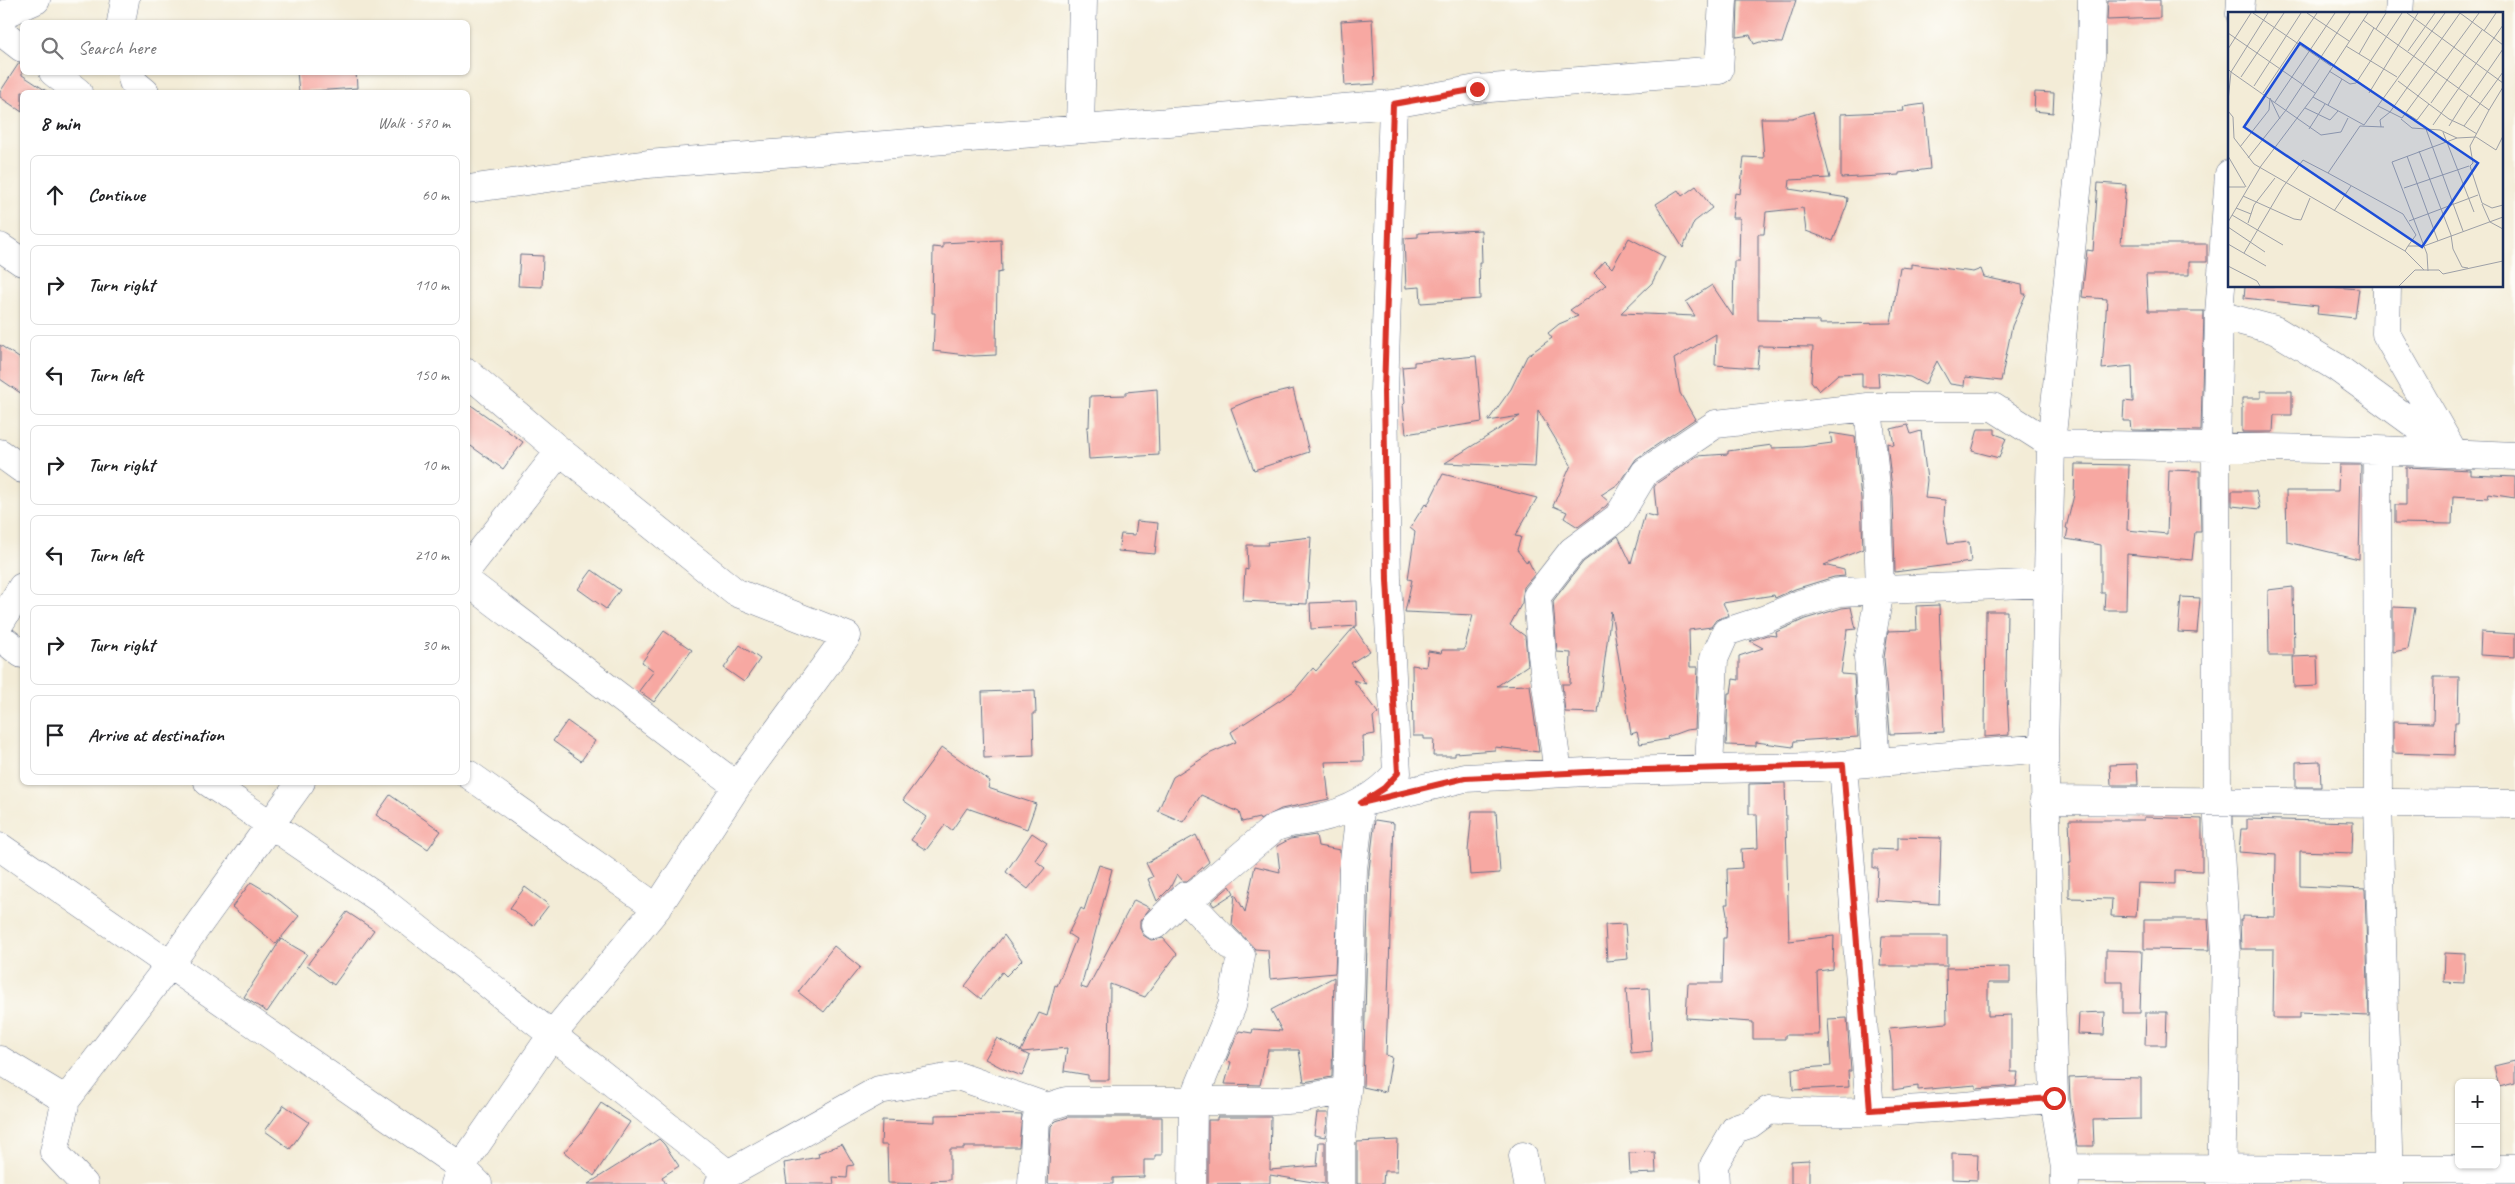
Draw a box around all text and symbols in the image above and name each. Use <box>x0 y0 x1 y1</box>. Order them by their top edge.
inset map <box>2228 12 2502 288</box>
search box <box>20 20 470 75</box>
icon: search <box>38 34 66 62</box>
text: Search here <box>78 36 155 60</box>
route end <box>1466 78 1489 101</box>
text: 8 min <box>40 110 80 136</box>
text: Walk · 570 m <box>378 113 450 133</box>
icon: ahead <box>41 181 69 209</box>
text: Continue <box>88 183 145 207</box>
text: 60 m <box>422 185 449 205</box>
icon: right <box>41 271 69 299</box>
text: Turn right <box>88 273 155 297</box>
text: 110 m <box>415 275 449 295</box>
icon: left <box>41 361 69 389</box>
text: Turn left <box>88 363 143 387</box>
text: 150 m <box>415 365 449 385</box>
icon: right <box>41 451 69 479</box>
text: Turn right <box>88 453 155 477</box>
text: 10 m <box>422 455 449 475</box>
icon: left <box>41 541 69 569</box>
text: Turn left <box>88 543 143 567</box>
text: 210 m <box>415 545 449 565</box>
icon: right <box>41 631 69 659</box>
text: Turn right <box>88 633 155 657</box>
text: 30 m <box>422 635 449 655</box>
icon: arrive <box>41 721 69 749</box>
text: Arrive at destination <box>88 723 224 747</box>
map controls <box>2455 1079 2500 1169</box>
button: + <box>2455 1079 2500 1124</box>
route start <box>2043 1087 2066 1110</box>
button: − <box>2455 1124 2500 1169</box>

